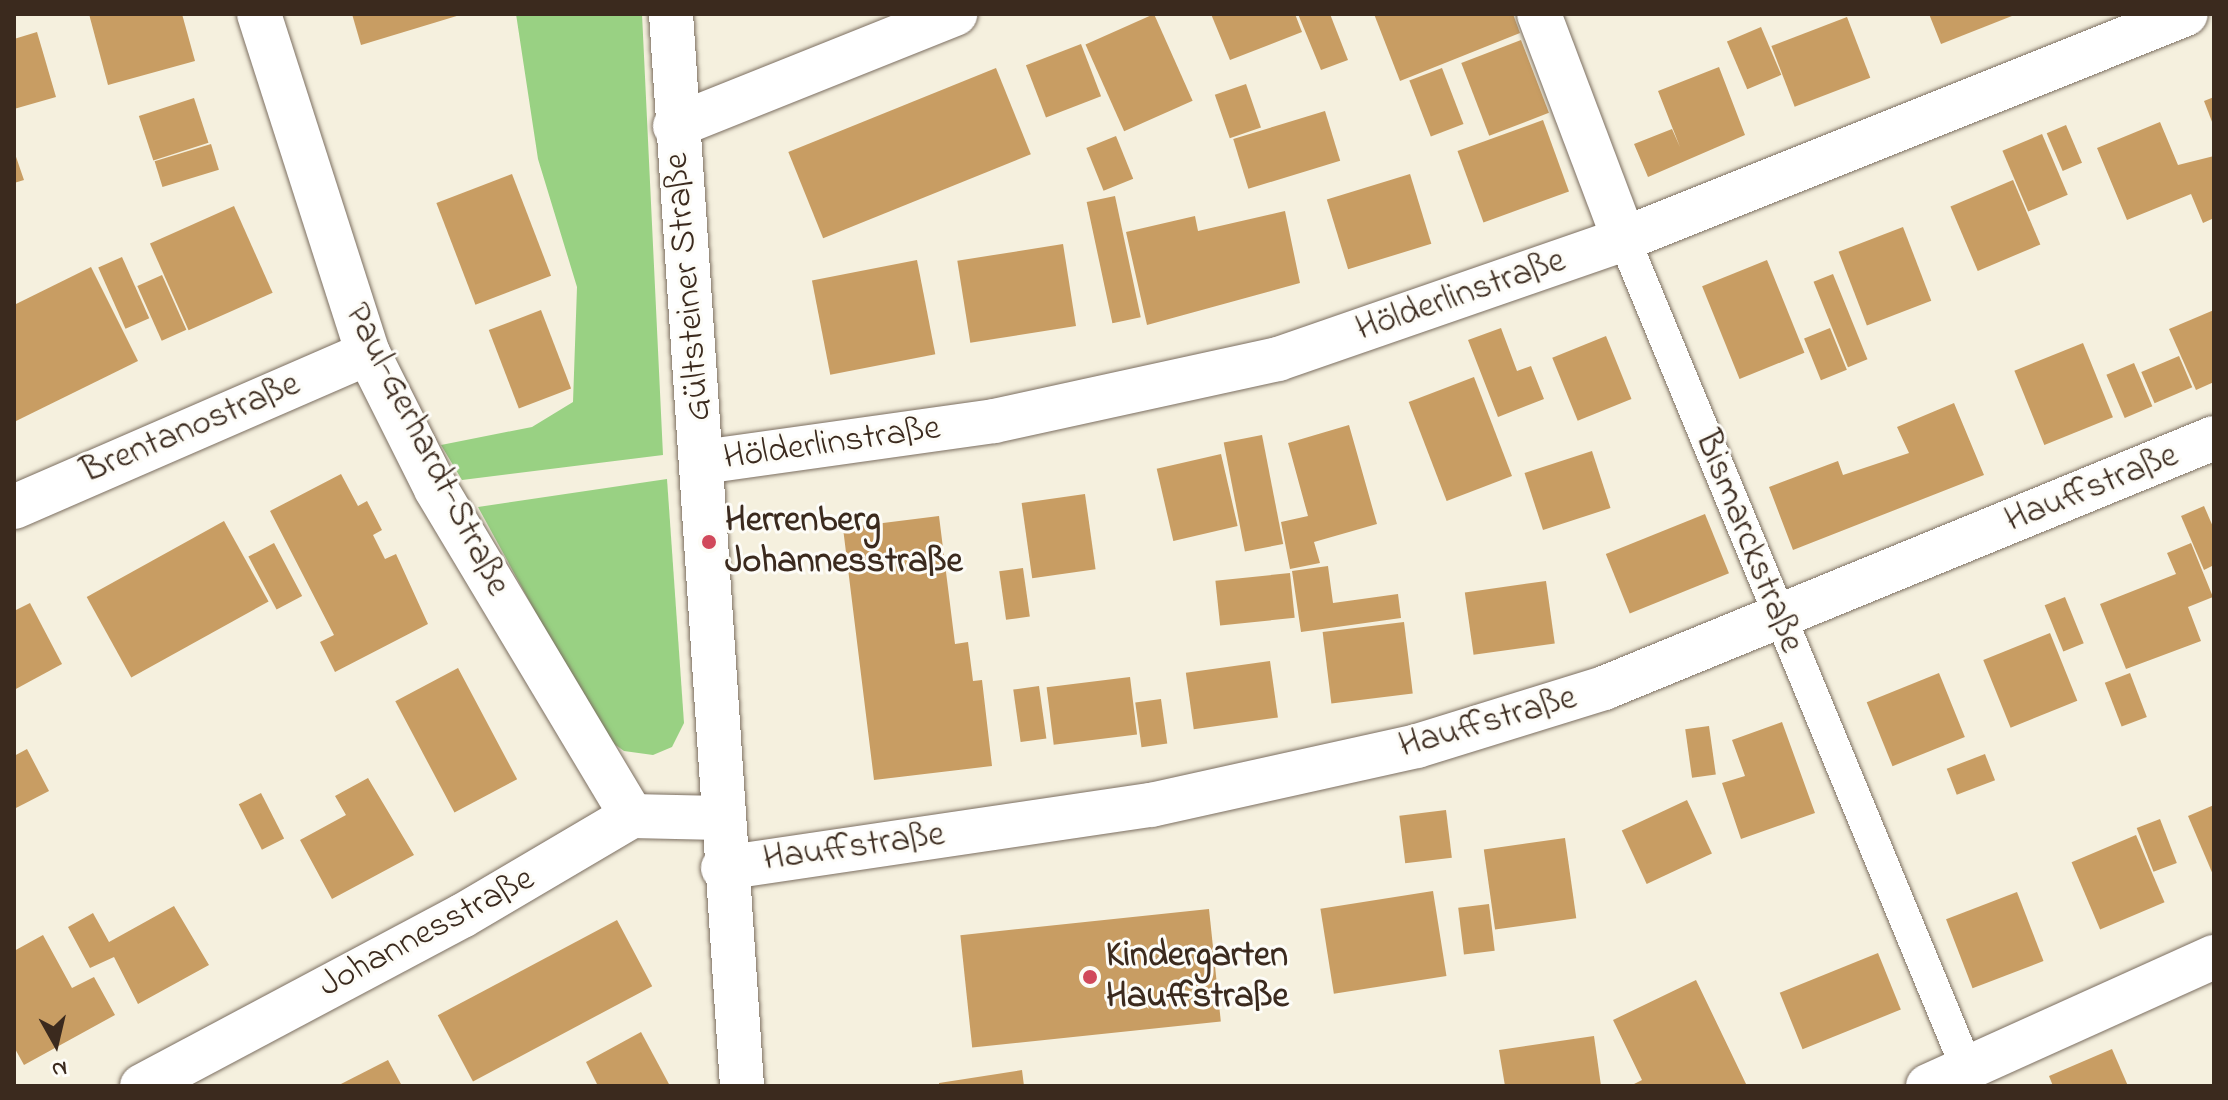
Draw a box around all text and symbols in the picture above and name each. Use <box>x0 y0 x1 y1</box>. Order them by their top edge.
street label: Gültsteiner Straße <box>656 151 722 423</box>
street label: Hölderlinstraße <box>1351 240 1571 352</box>
street label: Paul-Gerhardt-Straße <box>334 297 518 603</box>
street label: Brentanostraße <box>75 364 307 494</box>
street label: Hölderlinstraße <box>721 407 943 481</box>
street label: Bismarckstraße <box>1684 425 1812 659</box>
street label: Hauffstraße <box>1999 435 2185 543</box>
place label: Herrenberg Johannesstraße <box>725 499 963 584</box>
marker: Herrenberg Johannesstraße <box>700 533 718 551</box>
street label: Hauffstraße <box>1394 677 1582 769</box>
street label: Hauffstraße <box>761 814 947 882</box>
street label: Johannesstraße <box>312 858 542 1008</box>
place label: Kindergarten Hauffstraße <box>1106 934 1289 1019</box>
marker: Kindergarten Hauffstraße <box>1081 968 1099 986</box>
north arrow <box>16 1004 96 1084</box>
text: N <box>50 1051 69 1085</box>

